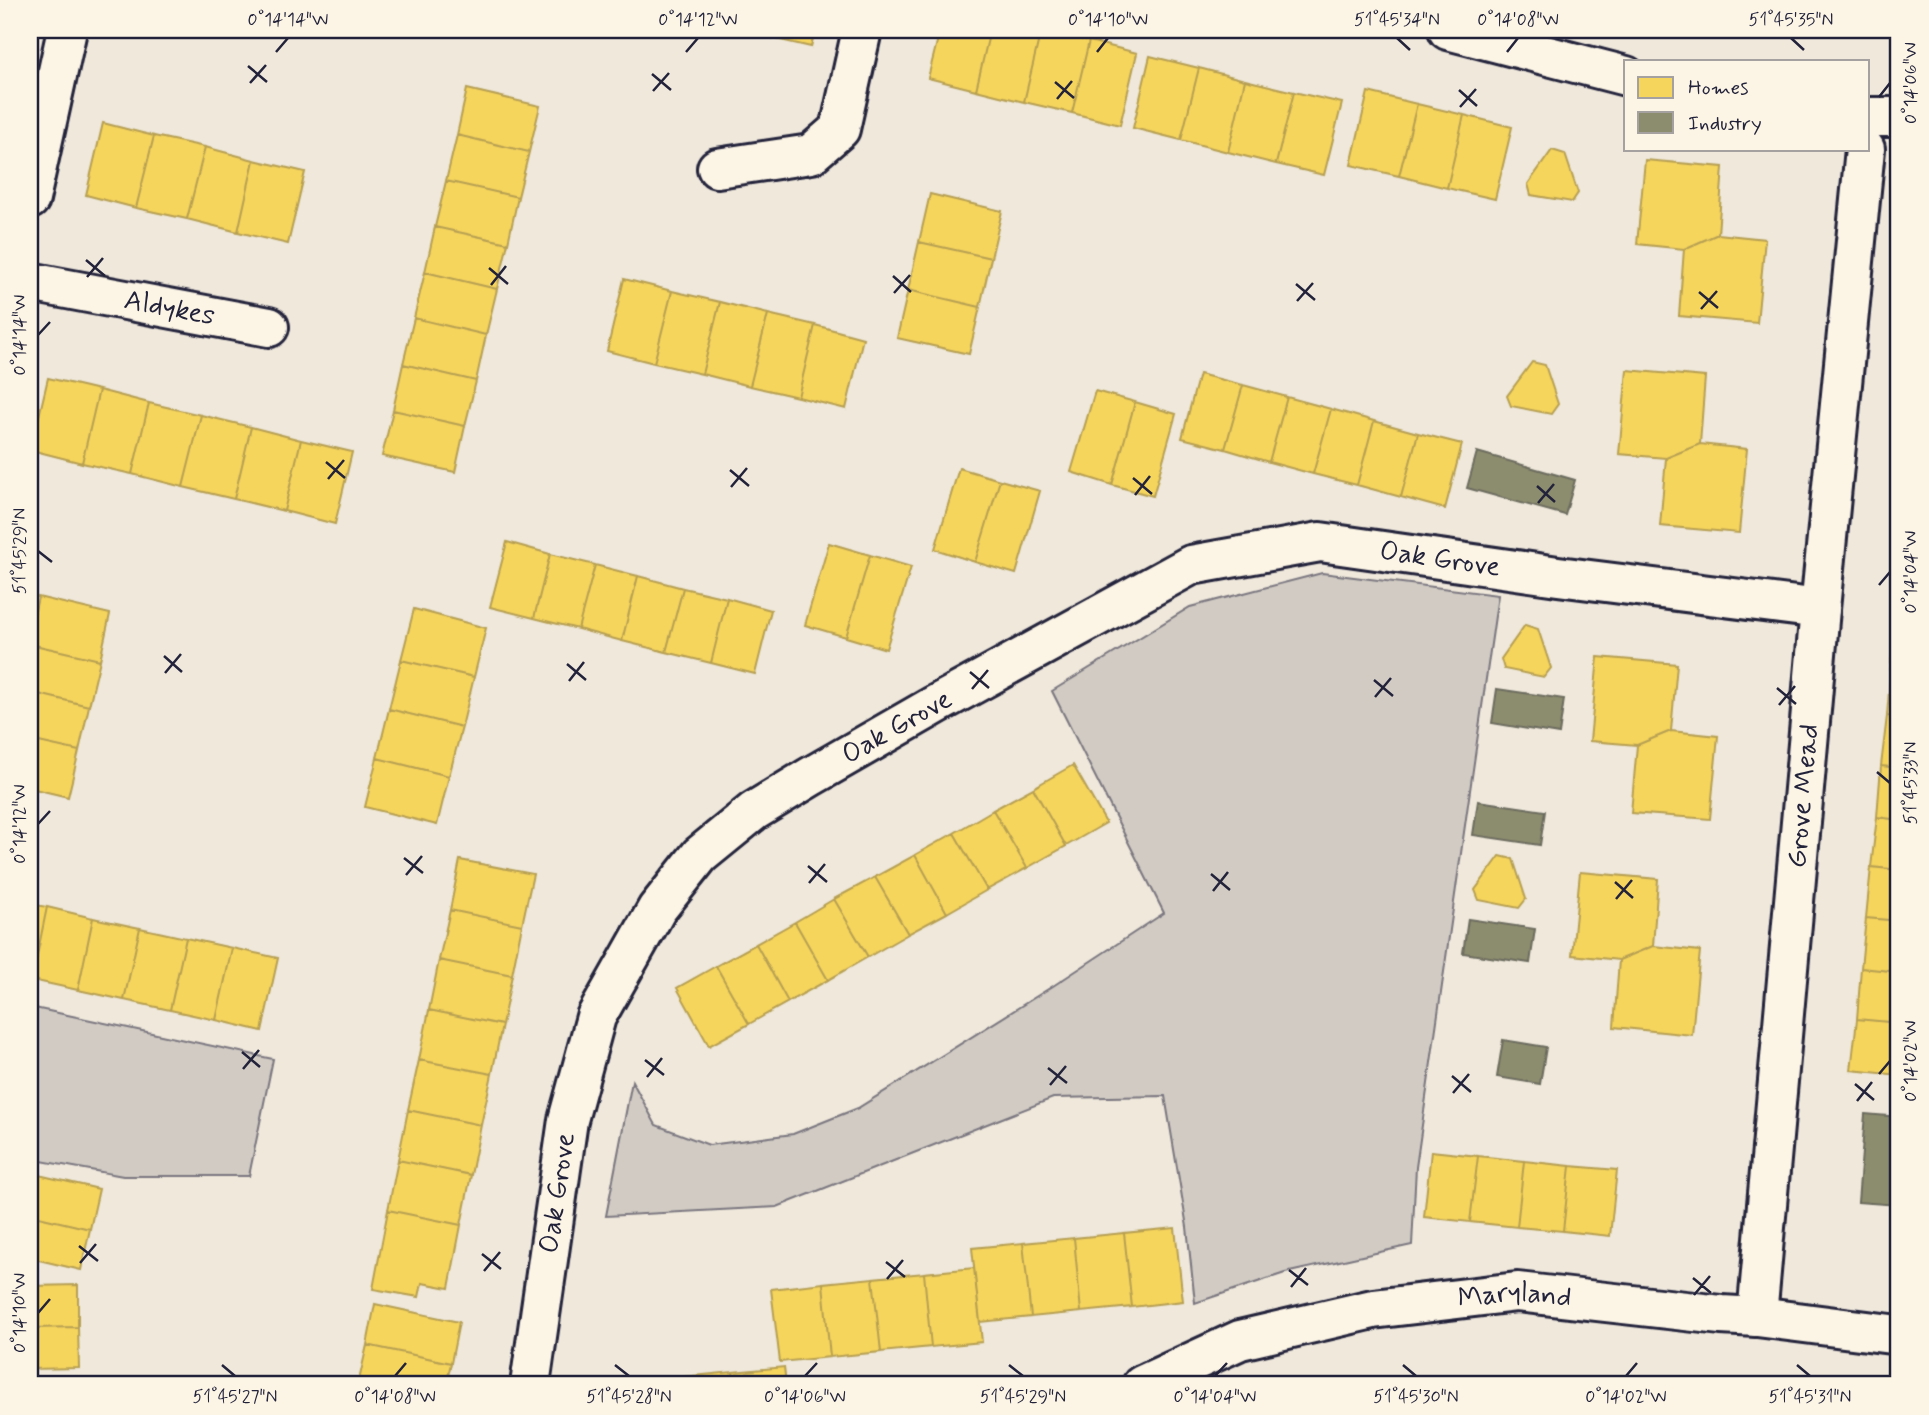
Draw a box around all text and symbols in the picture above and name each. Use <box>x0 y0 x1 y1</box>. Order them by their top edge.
text: 0°14'14"W <box>248 8 328 32</box>
text: 0°14'12"W <box>658 8 738 32</box>
text: 0°14'10"W <box>1068 8 1148 32</box>
text: 51°45'34"N <box>1354 8 1440 32</box>
text: 0°14'08"W <box>1477 8 1559 32</box>
text: 51°45'35"N <box>1749 8 1833 32</box>
text: 0°14'06"W <box>1899 42 1923 124</box>
legend <box>1624 60 1870 150</box>
text: Homes <box>1688 74 1748 102</box>
text: Industry <box>1688 110 1762 138</box>
street label: Aldykes <box>121 282 218 335</box>
text: 0°14'14"W <box>8 295 32 375</box>
text: 51°45'29"N <box>8 508 32 594</box>
text: 0°14'04"W <box>1899 531 1923 613</box>
street label: Oak Grove <box>1377 532 1503 586</box>
street label: Oak Grove <box>835 681 959 773</box>
street label: Grove Mead <box>1779 722 1828 870</box>
text: 51°45'33"N <box>1899 742 1923 824</box>
text: 0°14'12"W <box>8 784 32 864</box>
text: 0°14'02"W <box>1899 1020 1923 1102</box>
street label: Oak Grove <box>531 1130 584 1256</box>
text: 0°14'10"W <box>8 1273 32 1353</box>
street label: Maryland <box>1456 1273 1573 1317</box>
text: 51°45'27"N <box>193 1385 277 1409</box>
text: 0°14'08"W <box>354 1385 436 1409</box>
text: 51°45'28"N <box>586 1385 672 1409</box>
text: 0°14'06"W <box>764 1385 846 1409</box>
text: 51°45'29"N <box>980 1385 1066 1409</box>
text: 0°14'04"W <box>1174 1385 1256 1409</box>
text: 51°45'30"N <box>1373 1385 1459 1409</box>
text: 0°14'02"W <box>1585 1385 1667 1409</box>
text: 51°45'31"N <box>1769 1385 1851 1409</box>

